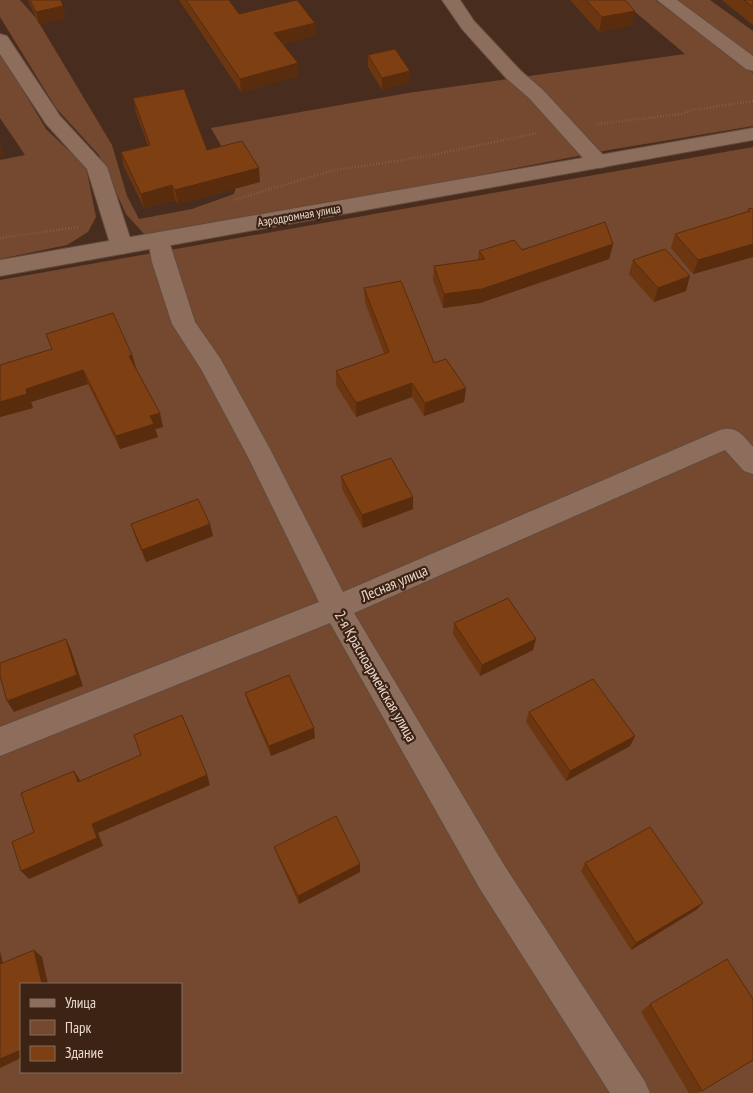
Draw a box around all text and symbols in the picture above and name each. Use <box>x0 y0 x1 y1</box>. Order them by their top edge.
street label: Аэродромная улица <box>256 200 342 230</box>
street label: Лесная улица <box>357 560 430 606</box>
street label: 2-я Красноармейская улица <box>331 607 421 745</box>
legend <box>20 983 182 1073</box>
text: Улица <box>65 993 96 1012</box>
text: Парк <box>65 1018 91 1037</box>
text: Здание <box>65 1043 103 1062</box>

